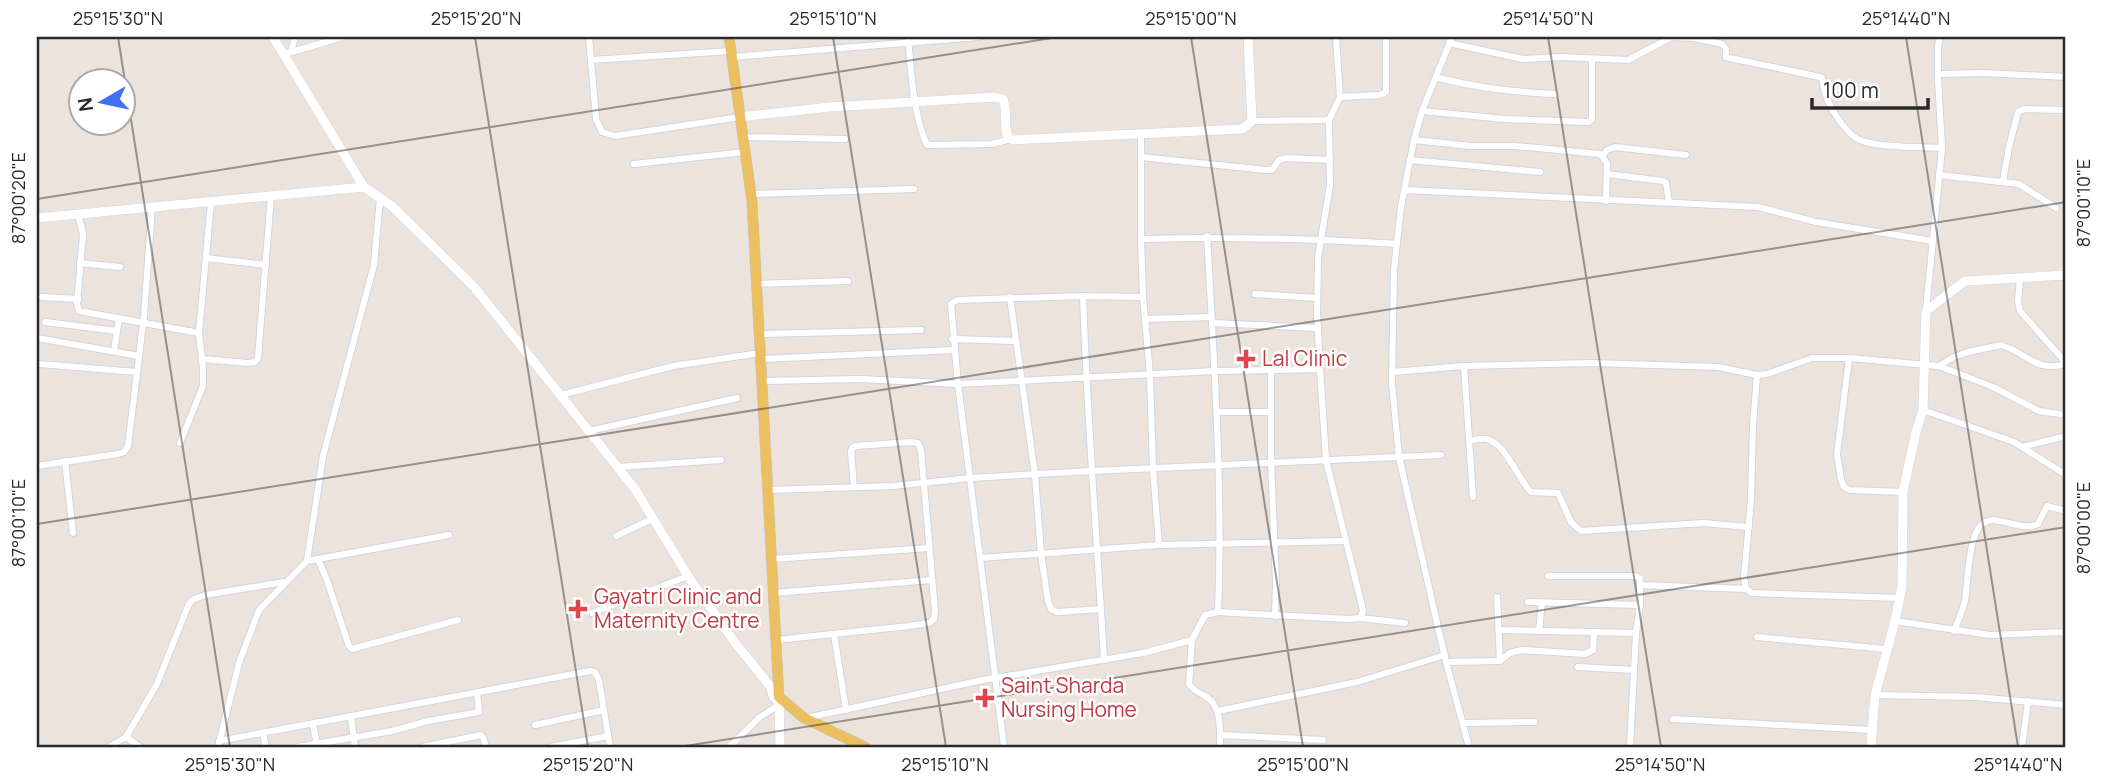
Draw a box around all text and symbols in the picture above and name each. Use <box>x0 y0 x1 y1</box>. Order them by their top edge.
text: 25°15'30"N <box>73 6 163 30</box>
text: 25°15'20"N <box>431 6 521 30</box>
text: 25°15'10"N <box>789 6 877 30</box>
text: 25°15'00"N <box>1145 6 1237 30</box>
text: 25°14'50"N <box>1503 6 1593 30</box>
text: 25°14'40"N <box>1862 6 1950 30</box>
north arrow <box>66 66 136 136</box>
scale bar <box>1812 66 1928 110</box>
text: 100 m <box>1823 76 1879 104</box>
text: N <box>71 96 99 113</box>
text: 87°00'20"E <box>6 152 30 244</box>
text: 87°00'10"E <box>2071 159 2095 247</box>
place label: Lal Clinic <box>1262 344 1347 372</box>
marker: Lal Clinic <box>1236 349 1256 369</box>
text: 87°00'10"E <box>6 479 30 567</box>
text: 87°00'00"E <box>2071 482 2095 574</box>
place label: Gayatri Clinic and Maternity Centre <box>594 582 762 634</box>
marker: Gayatri Clinic and Maternity Centre <box>568 599 588 619</box>
place label: Saint Sharda Nursing Home <box>1001 671 1137 723</box>
marker: Saint Sharda Nursing Home <box>975 688 995 708</box>
text: 25°15'30"N <box>185 752 275 776</box>
text: 25°15'20"N <box>543 752 633 776</box>
text: 25°15'10"N <box>901 752 989 776</box>
text: 25°15'00"N <box>1257 752 1349 776</box>
text: 25°14'50"N <box>1615 752 1705 776</box>
text: 25°14'40"N <box>1974 752 2062 776</box>

